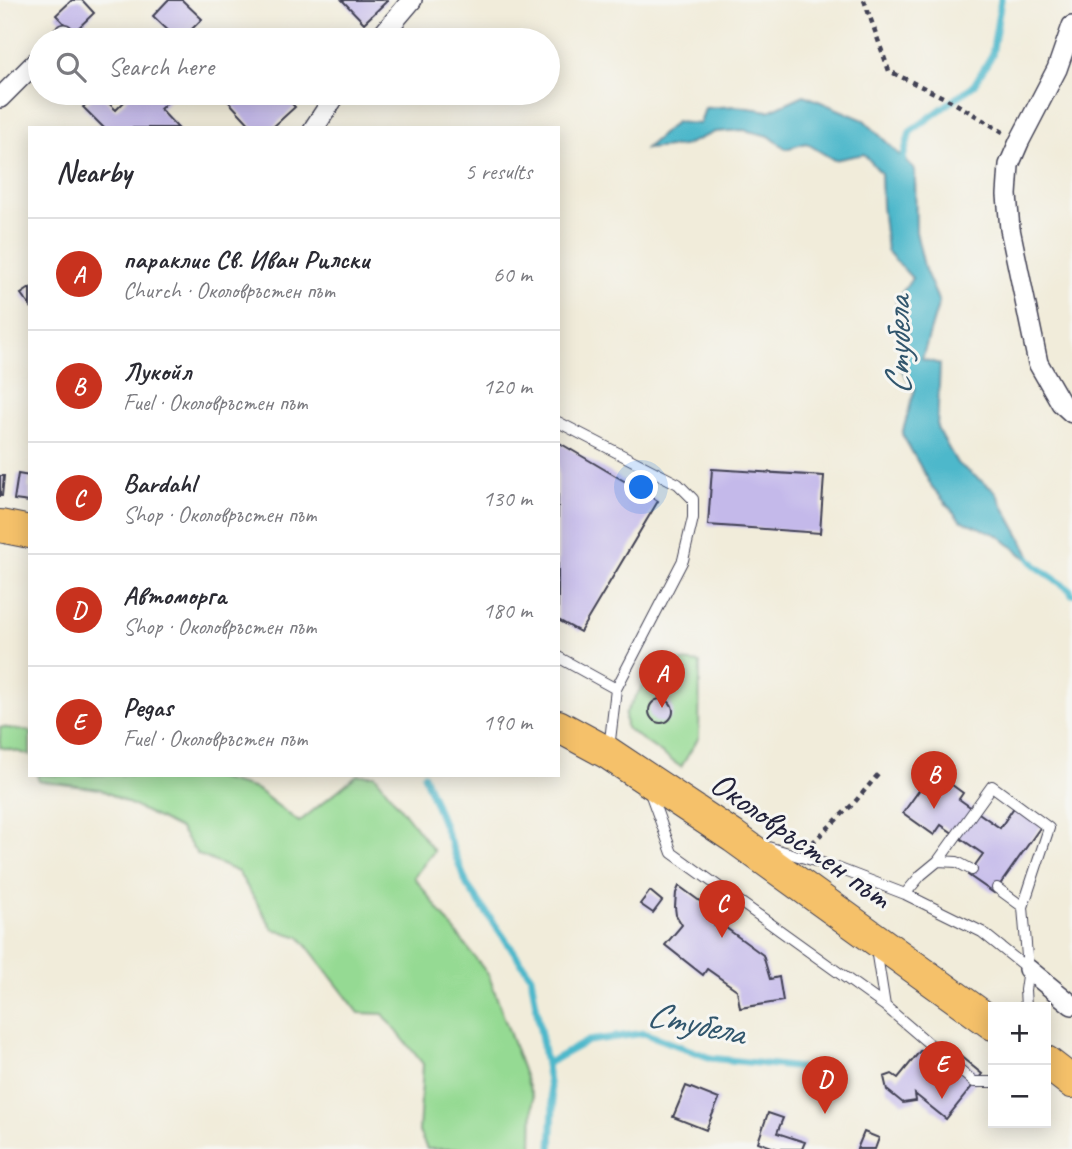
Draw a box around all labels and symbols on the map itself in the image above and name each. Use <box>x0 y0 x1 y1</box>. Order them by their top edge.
water label: Стубела <box>874 293 921 395</box>
your location <box>624 470 658 504</box>
pin: A <box>639 650 685 708</box>
pin: B <box>911 751 957 809</box>
street label: Околовръстен път <box>702 761 902 919</box>
pin: C <box>699 880 745 938</box>
water label: Стубела <box>643 989 753 1056</box>
pin: E <box>919 1041 965 1099</box>
pin: D <box>802 1056 848 1114</box>

